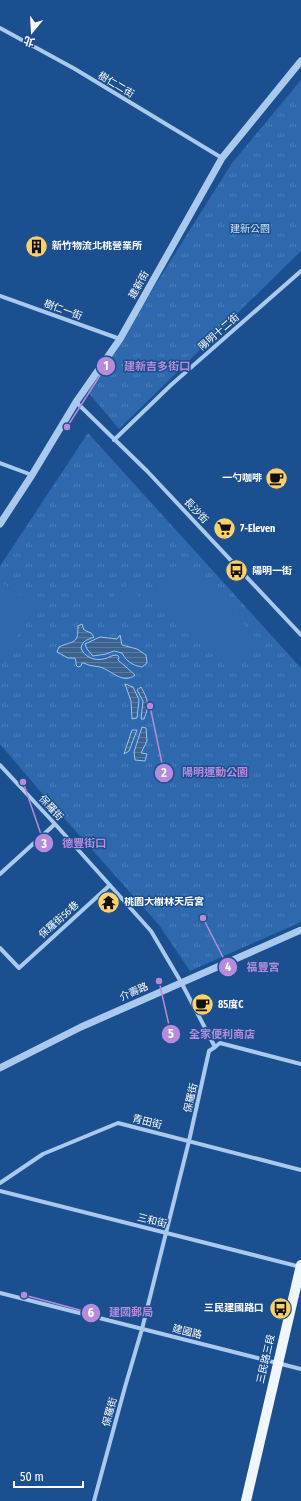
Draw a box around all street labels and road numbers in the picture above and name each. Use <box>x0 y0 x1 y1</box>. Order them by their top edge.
street label: 樹仁二街 <box>96 70 136 100</box>
street label: 建新街 <box>126 269 152 301</box>
street label: 樹仁一街 <box>42 298 84 322</box>
street label: 陽明十二街 <box>196 311 242 353</box>
street label: 長沙街 <box>181 496 211 526</box>
street label: 保羅街 <box>36 793 66 823</box>
street label: 保羅街56巷 <box>37 899 81 941</box>
street label: 介壽路 <box>118 980 150 1004</box>
street label: 保羅街 <box>182 1082 200 1114</box>
street label: 青田街 <box>131 1113 163 1131</box>
street label: 三和街 <box>136 1212 168 1230</box>
street label: 建國路 <box>171 1323 203 1341</box>
street label: 三民路三段 <box>255 1333 277 1385</box>
street label: 保羅街 <box>100 1396 120 1428</box>

